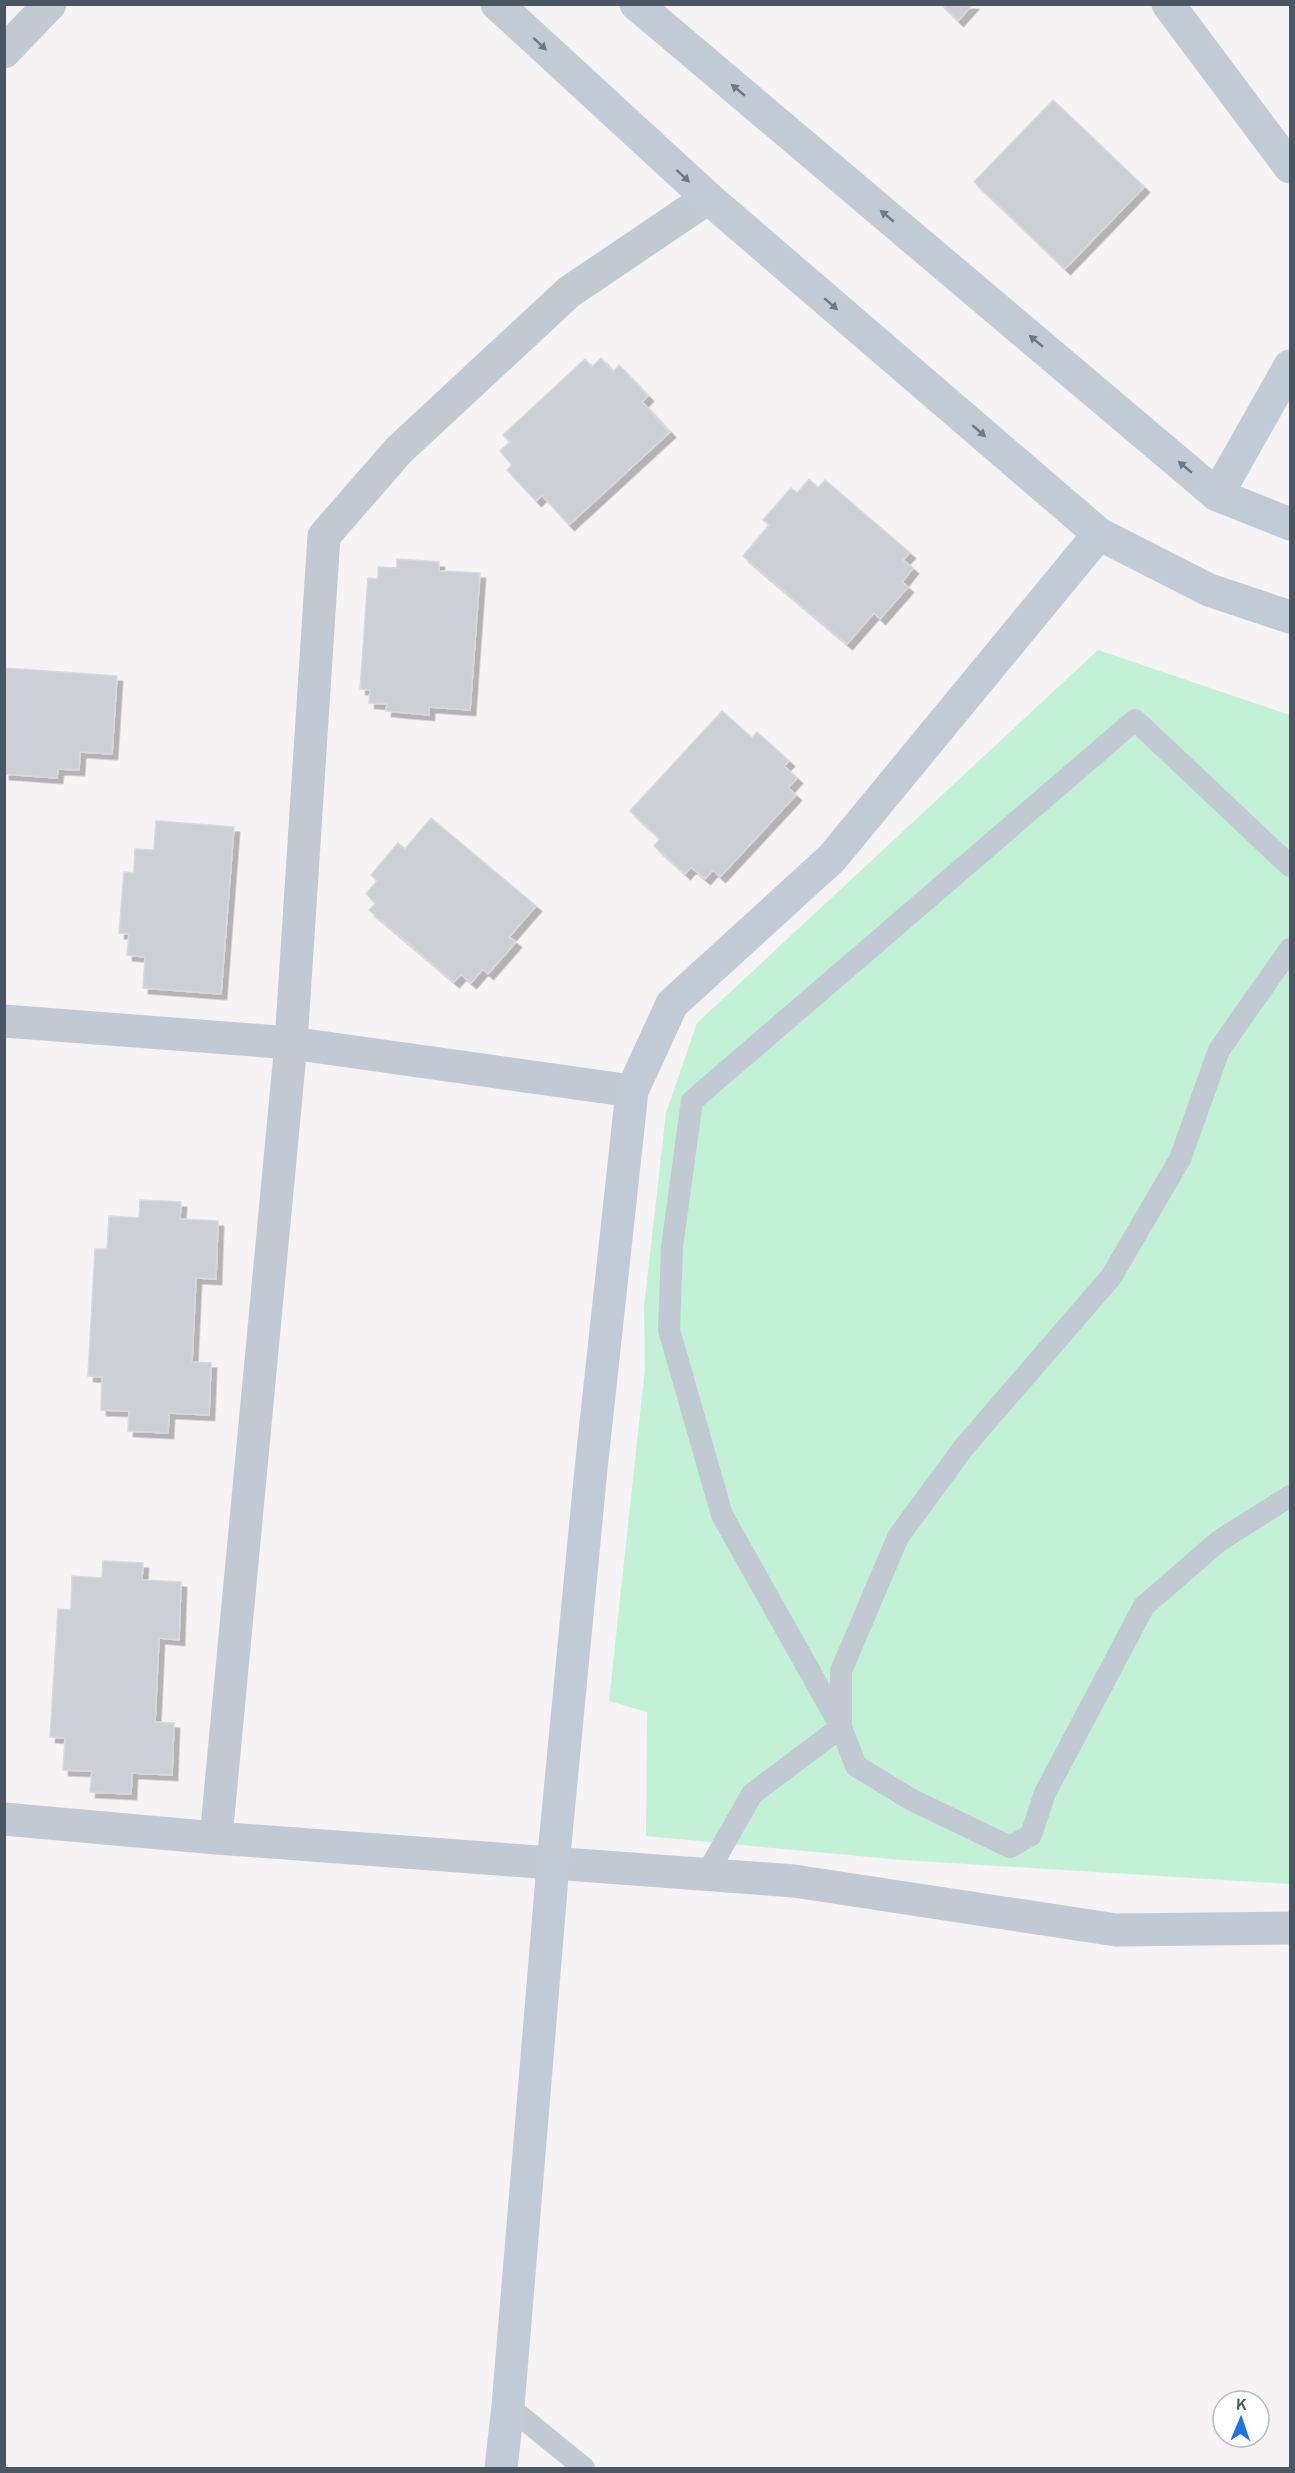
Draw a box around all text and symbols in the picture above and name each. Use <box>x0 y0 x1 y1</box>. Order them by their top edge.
one-way arrow <box>532 37 547 50</box>
one-way arrow <box>731 84 746 97</box>
one-way arrow <box>676 169 691 183</box>
one-way arrow <box>879 209 895 222</box>
one-way arrow <box>823 297 838 310</box>
one-way arrow <box>1028 335 1044 348</box>
one-way arrow <box>971 424 986 437</box>
one-way arrow <box>1178 461 1193 474</box>
north arrow <box>1211 2389 1271 2449</box>
text: K <box>1235 2396 1247 2416</box>

